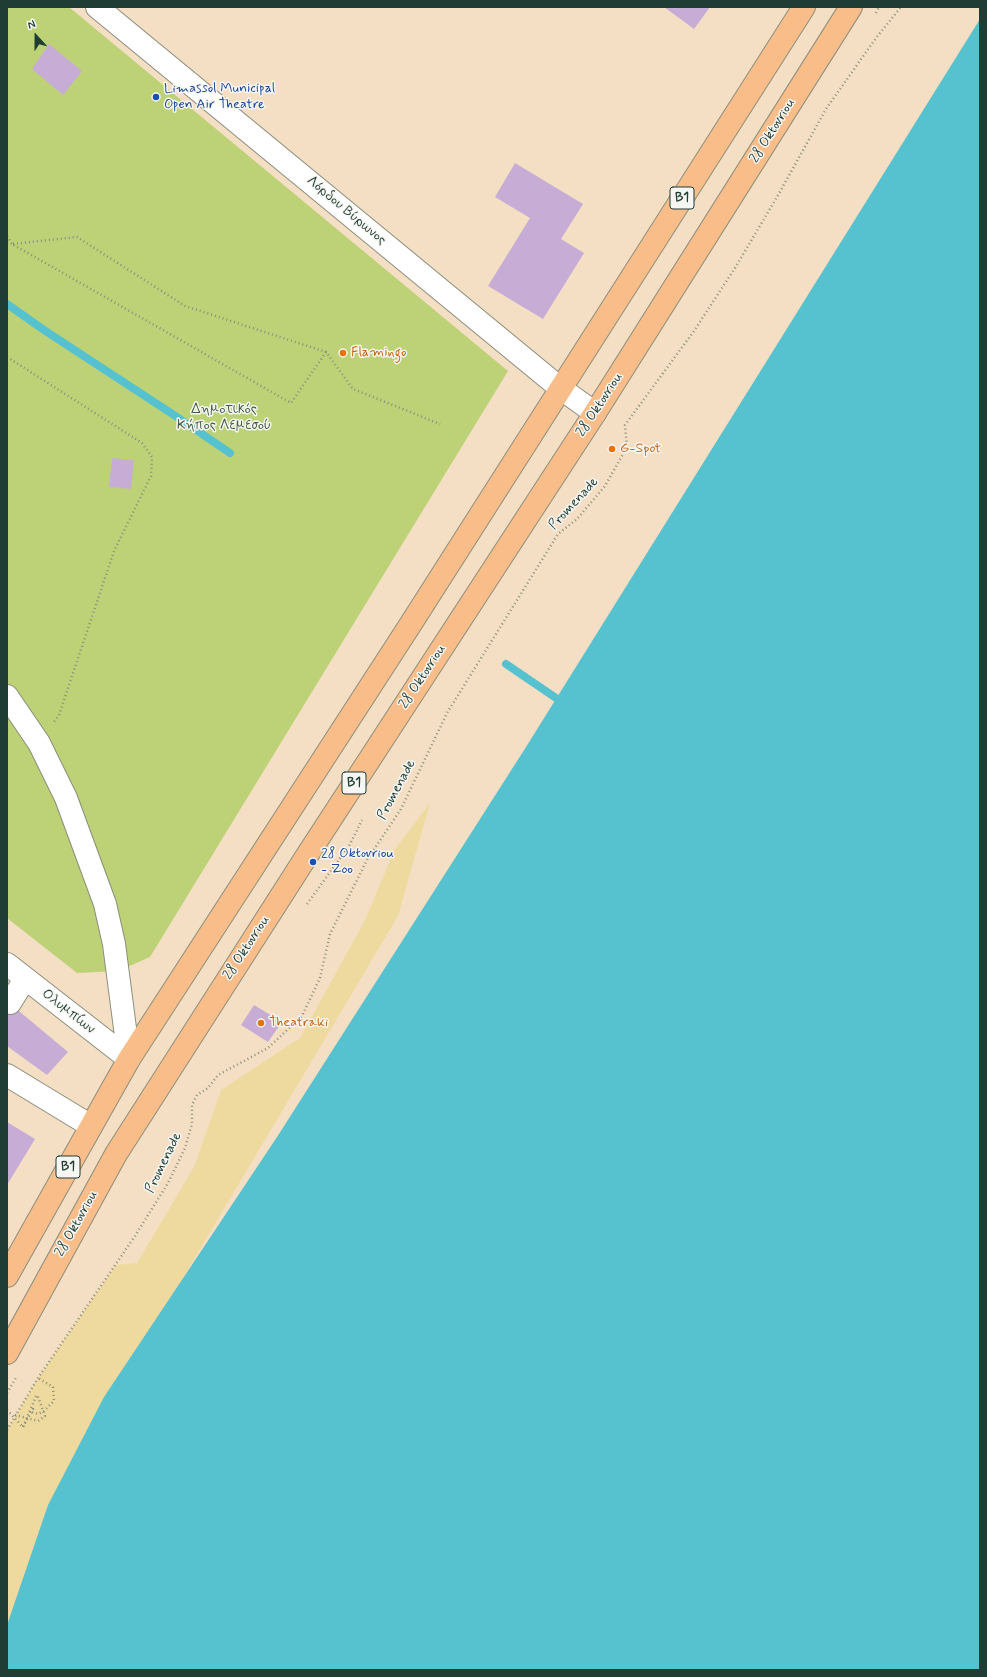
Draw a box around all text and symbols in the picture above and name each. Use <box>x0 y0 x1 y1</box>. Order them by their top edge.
north arrow <box>16 16 56 56</box>
text: N <box>26 17 38 33</box>
place label: Limassol Municipal Open Air Theatre <box>164 81 275 114</box>
marker: Limassol Municipal Open Air Theatre <box>151 92 161 102</box>
street label: 28 Oktovriou <box>747 96 799 166</box>
street label: Λόρδου Βύρωνος <box>303 173 389 249</box>
road number: B1 <box>670 187 694 209</box>
place label: Flamingo <box>351 345 406 361</box>
marker: Flamingo <box>338 348 348 358</box>
street label: 28 Oktovriou <box>573 370 627 440</box>
park label: Δημοτικός Κήπος Λεμεσού <box>177 402 271 434</box>
place label: G-Spot <box>620 441 661 457</box>
marker: G-Spot <box>607 444 617 454</box>
street label: Promenade <box>545 474 603 534</box>
street label: 28 Oktovriou <box>396 642 450 712</box>
street label: Promenade <box>374 757 420 823</box>
road number: B1 <box>342 772 366 794</box>
place label: 28 Oktovriou - Zoo <box>321 846 394 878</box>
marker: 28 Oktovriou - Zoo <box>308 857 318 867</box>
street label: 28 Oktovriou <box>220 913 274 983</box>
street label: Ολυμπίων <box>38 986 98 1038</box>
place label: Theatraki <box>269 1015 328 1031</box>
marker: Theatraki <box>256 1018 266 1028</box>
street label: Promenade <box>142 1130 186 1196</box>
road number: B1 <box>56 1156 80 1178</box>
street label: 28 Oktovriou <box>52 1188 102 1260</box>

